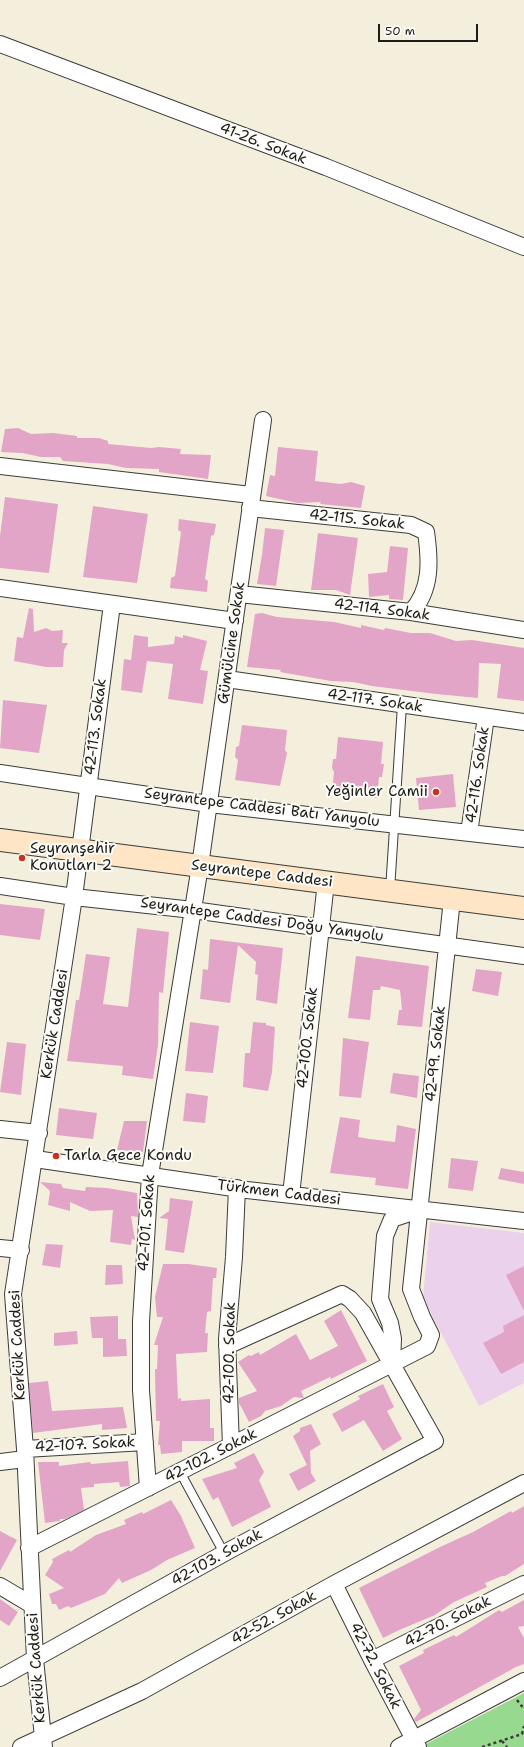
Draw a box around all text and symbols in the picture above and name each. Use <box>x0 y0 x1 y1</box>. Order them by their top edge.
scale bar <box>380 16 480 42</box>
text: 50 m <box>385 23 415 39</box>
street label: 41-26. Sokak <box>217 119 309 169</box>
street label: 42-115. Sokak <box>308 506 406 534</box>
street label: Gümülcine Sokak <box>215 581 249 705</box>
street label: 42-114. Sokak <box>333 595 431 625</box>
street label: 42-113. Sokak <box>81 678 111 776</box>
street label: 42-117. Sokak <box>326 685 424 717</box>
street label: 42-116. Sokak <box>462 725 494 825</box>
place label: Yeğinler Camii <box>325 783 428 801</box>
street label: Seyrantepe Caddesi Batı Yanyolu <box>143 785 381 831</box>
marker: Yeğinler Camii <box>431 787 441 797</box>
place label: Seyranşehir Konutları 2 <box>30 840 115 875</box>
marker: Seyranşehir Konutları 2 <box>17 853 27 863</box>
street label: Seyrantepe Caddesi <box>190 856 334 892</box>
street label: Seyrantepe Caddesi Doğu Yanyolu <box>139 894 385 946</box>
street label: Kerkük Caddesi <box>37 968 73 1080</box>
street label: 42-100. Sokak <box>294 986 322 1090</box>
street label: 42-99. Sokak <box>422 1005 450 1103</box>
place label: Tarla Gece Kondu <box>64 1147 192 1165</box>
marker: Tarla Gece Kondu <box>51 1151 61 1161</box>
street label: 42-101. Sokak <box>135 1174 159 1272</box>
street label: Türkmen Caddesi <box>216 1176 342 1210</box>
street label: Kerkük Caddesi <box>6 1289 30 1401</box>
street label: 42-100. Sokak <box>220 1302 240 1404</box>
street label: 42-102. Sokak <box>162 1425 260 1487</box>
street label: 42-107. Sokak <box>34 1433 136 1457</box>
street label: 42-103. Sokak <box>168 1526 266 1590</box>
street label: 42-52. Sokak <box>228 1587 320 1649</box>
street label: 42-70. Sokak <box>401 1592 495 1652</box>
street label: Kerkük Caddesi <box>24 1612 50 1724</box>
street label: 42-72. Sokak <box>345 1620 405 1712</box>

